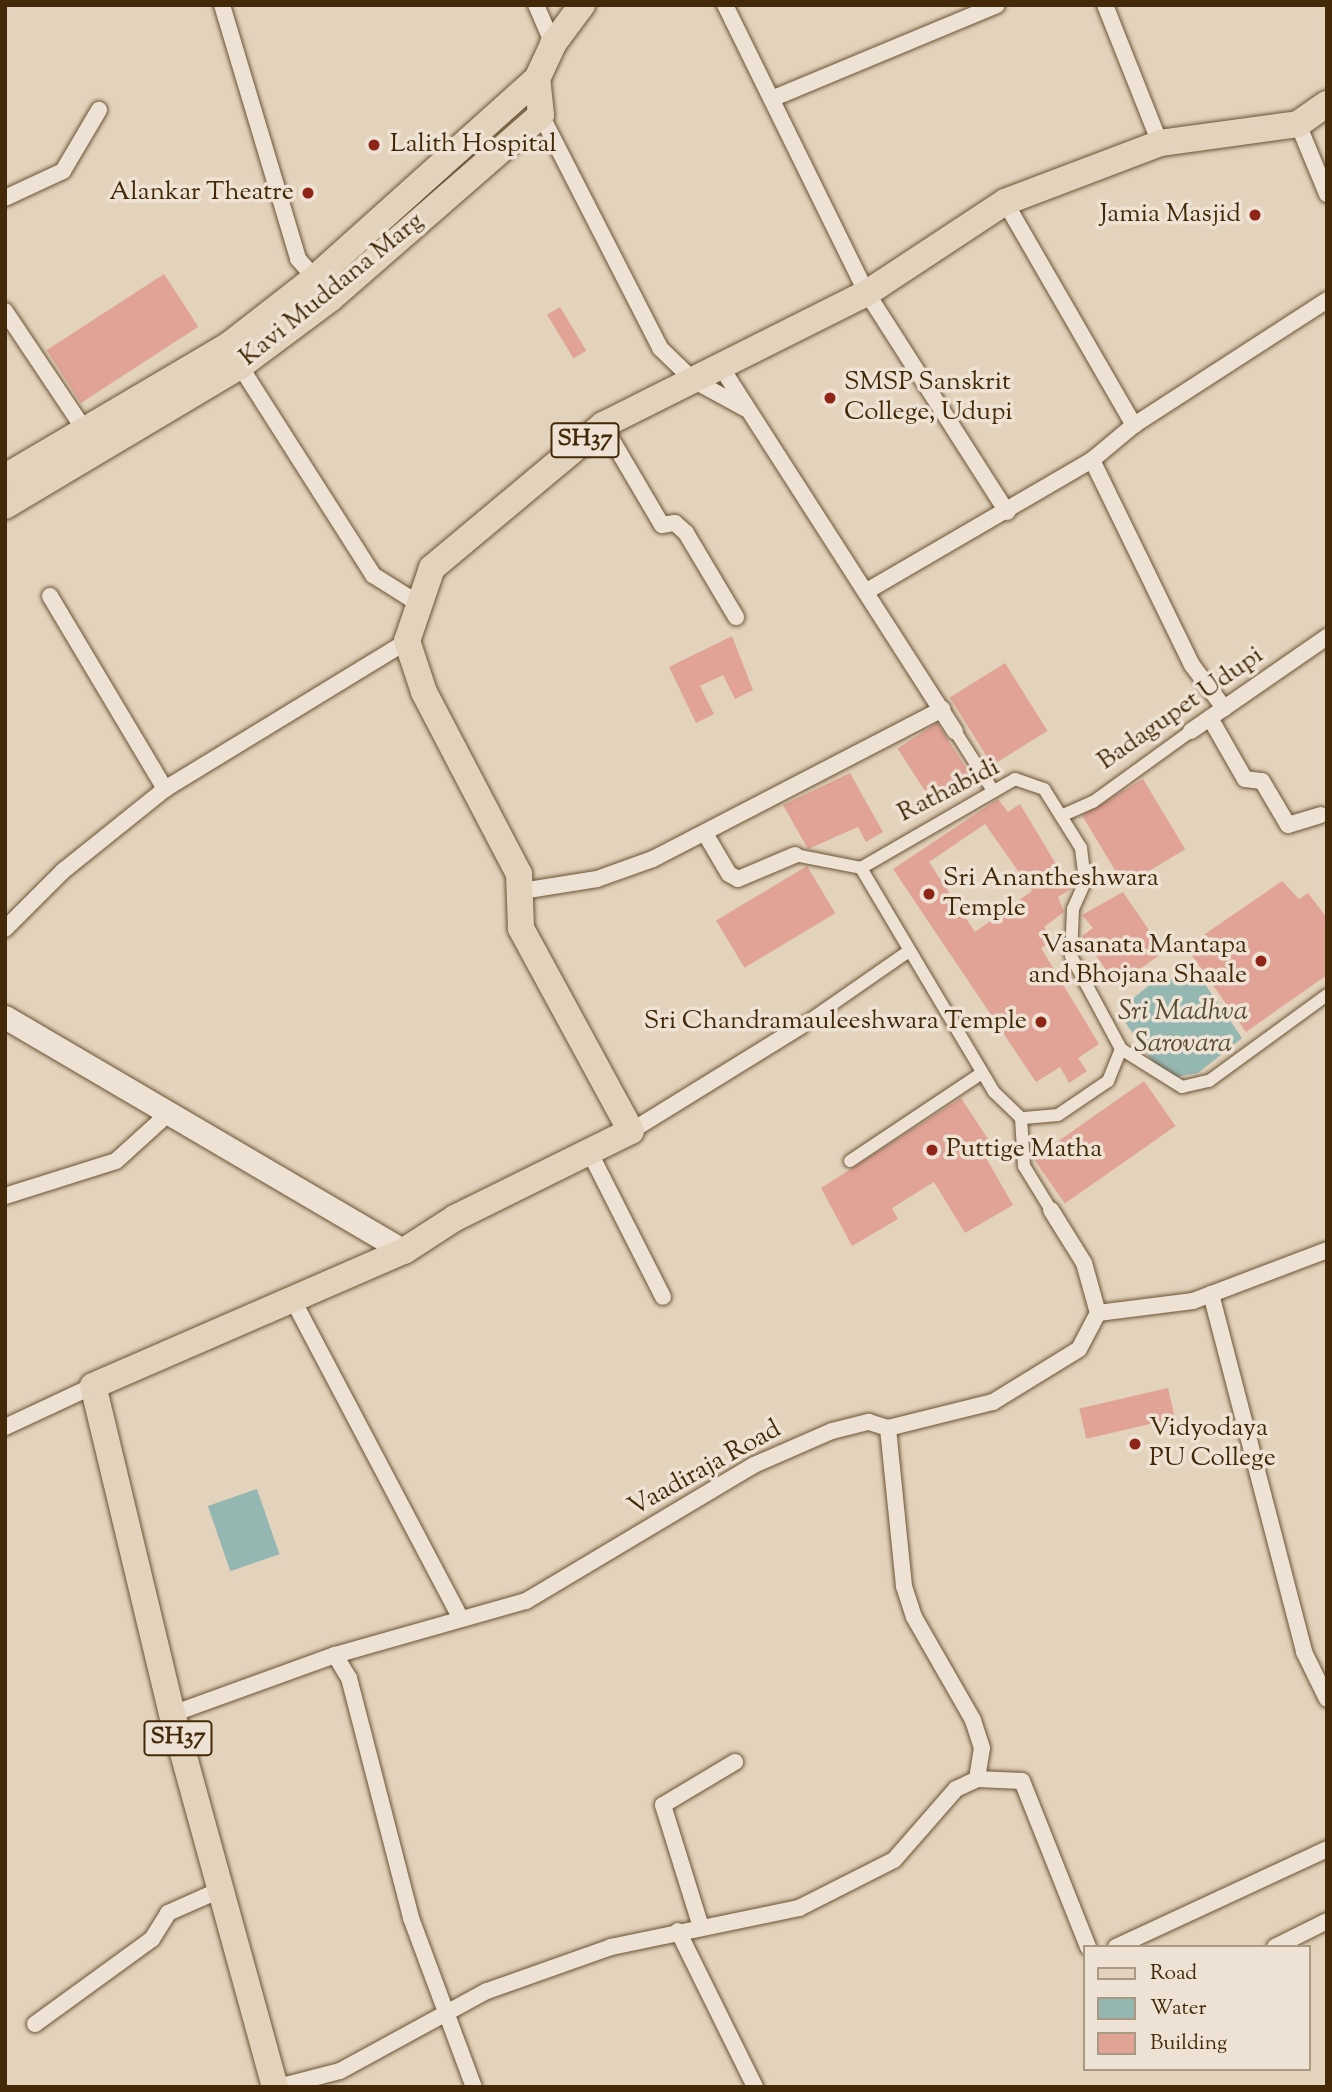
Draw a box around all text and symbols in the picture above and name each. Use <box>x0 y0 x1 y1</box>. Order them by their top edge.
place label: Lalith Hospital <box>390 129 557 161</box>
marker: Lalith Hospital <box>364 135 384 155</box>
place label: Alankar Theatre <box>109 177 294 209</box>
marker: Alankar Theatre <box>300 185 316 201</box>
place label: Jamia Masjid <box>1100 199 1241 231</box>
street label: Kavi Muddana Marg <box>234 206 430 374</box>
marker: Jamia Masjid <box>1247 207 1263 223</box>
place label: SMSP Sanskrit College, Udupi <box>844 367 1013 428</box>
marker: SMSP Sanskrit College, Udupi <box>822 390 838 406</box>
road number: SH37 <box>550 419 620 460</box>
street label: Badagupet Udupi <box>1092 640 1270 778</box>
street label: Rathabidi <box>893 752 1005 830</box>
place label: Sri Anantheshwara Temple <box>943 863 1159 924</box>
marker: Sri Anantheshwara Temple <box>921 886 937 902</box>
place label: Vasanata Mantapa and Bhojana Shaale <box>1028 930 1247 992</box>
marker: Vasanata Mantapa and Bhojana Shaale <box>1253 953 1269 969</box>
water label: Sri Madhva Sarovara <box>1118 995 1248 1061</box>
place label: Sri Chandramauleeshwara Temple <box>644 1006 1027 1038</box>
marker: Sri Chandramauleeshwara Temple <box>1033 1014 1049 1030</box>
place label: Puttige Matha <box>946 1134 1102 1166</box>
marker: Puttige Matha <box>924 1142 940 1158</box>
place label: Vidyodaya PU College <box>1149 1413 1276 1474</box>
street label: Vaadiraja Road <box>623 1414 787 1524</box>
marker: Vidyodaya PU College <box>1127 1436 1143 1452</box>
road number: SH37 <box>143 1718 213 1758</box>
legend <box>1084 1945 1311 2071</box>
text: Road <box>1150 1959 1197 1989</box>
text: Water <box>1150 1994 1206 2024</box>
text: Building <box>1150 2029 1227 2059</box>

